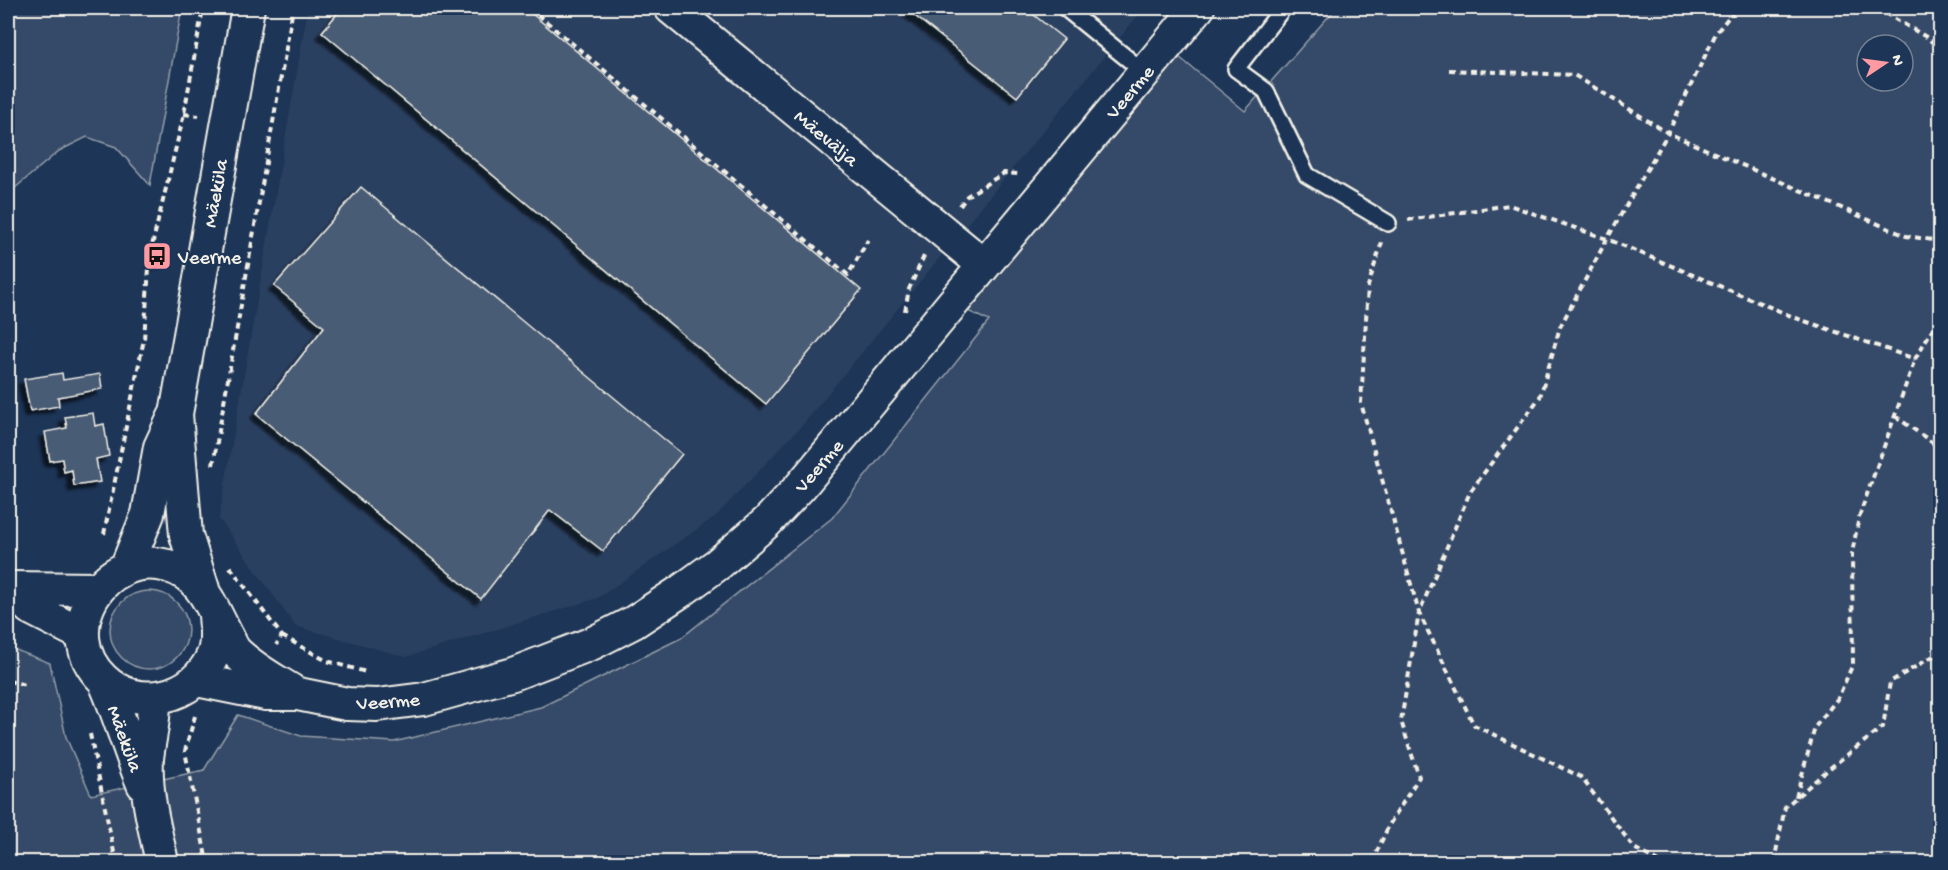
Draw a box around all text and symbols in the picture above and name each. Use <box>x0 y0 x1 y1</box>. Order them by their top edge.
north arrow <box>1855 33 1915 93</box>
text: N <box>1886 53 1907 68</box>
street label: Veerme <box>1102 61 1161 126</box>
street label: Mäevälja <box>788 106 862 174</box>
street label: Mäeküla <box>200 157 235 230</box>
bus stop icon: Veerme <box>141 240 173 272</box>
place label: Veerme <box>177 248 242 271</box>
street label: Veerme <box>791 435 851 500</box>
street label: Veerme <box>355 690 421 717</box>
street label: Mäeküla <box>100 703 146 776</box>

